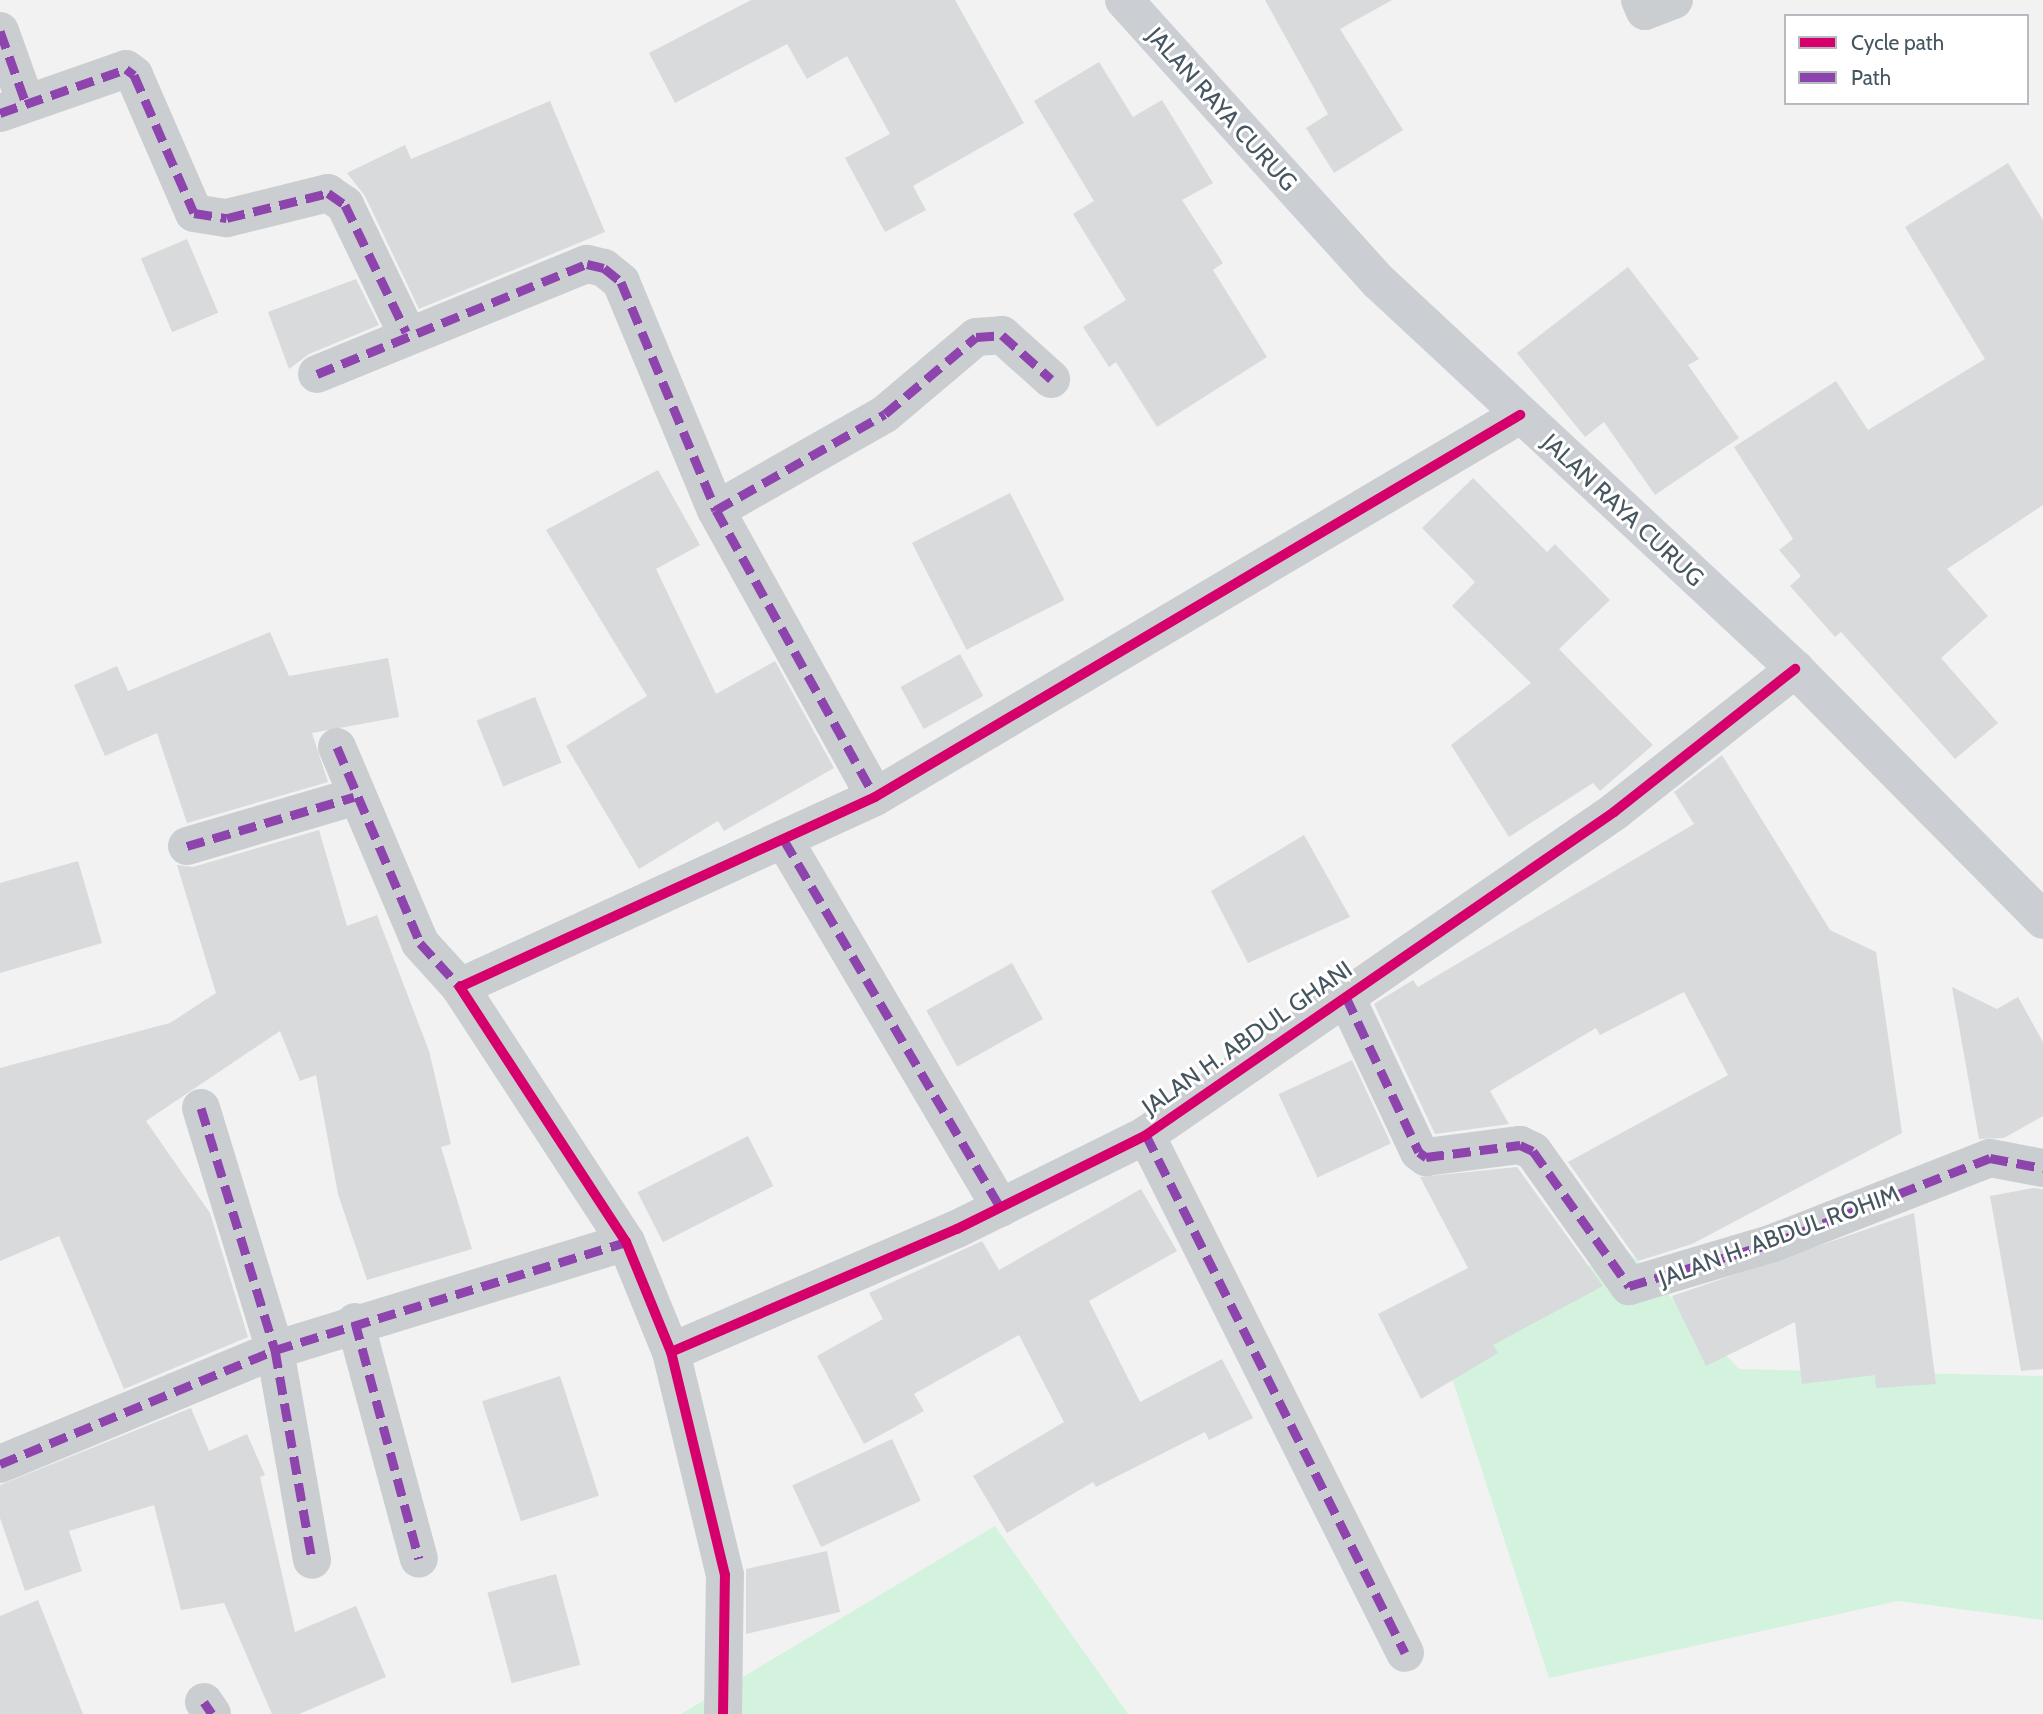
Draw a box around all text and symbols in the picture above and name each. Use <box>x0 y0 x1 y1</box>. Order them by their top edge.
legend <box>1784 14 2029 105</box>
street label: JALAN RAYA CURUG <box>1141 21 1303 197</box>
text: Cycle path <box>1851 30 1944 55</box>
text: Path <box>1851 65 1891 90</box>
street label: JALAN RAYA CURUG <box>1536 428 1710 592</box>
street label: JALAN H. ABDUL GHANI <box>1137 955 1357 1121</box>
street label: JALAN H. ABDUL ROHIM <box>1655 1179 1903 1293</box>

